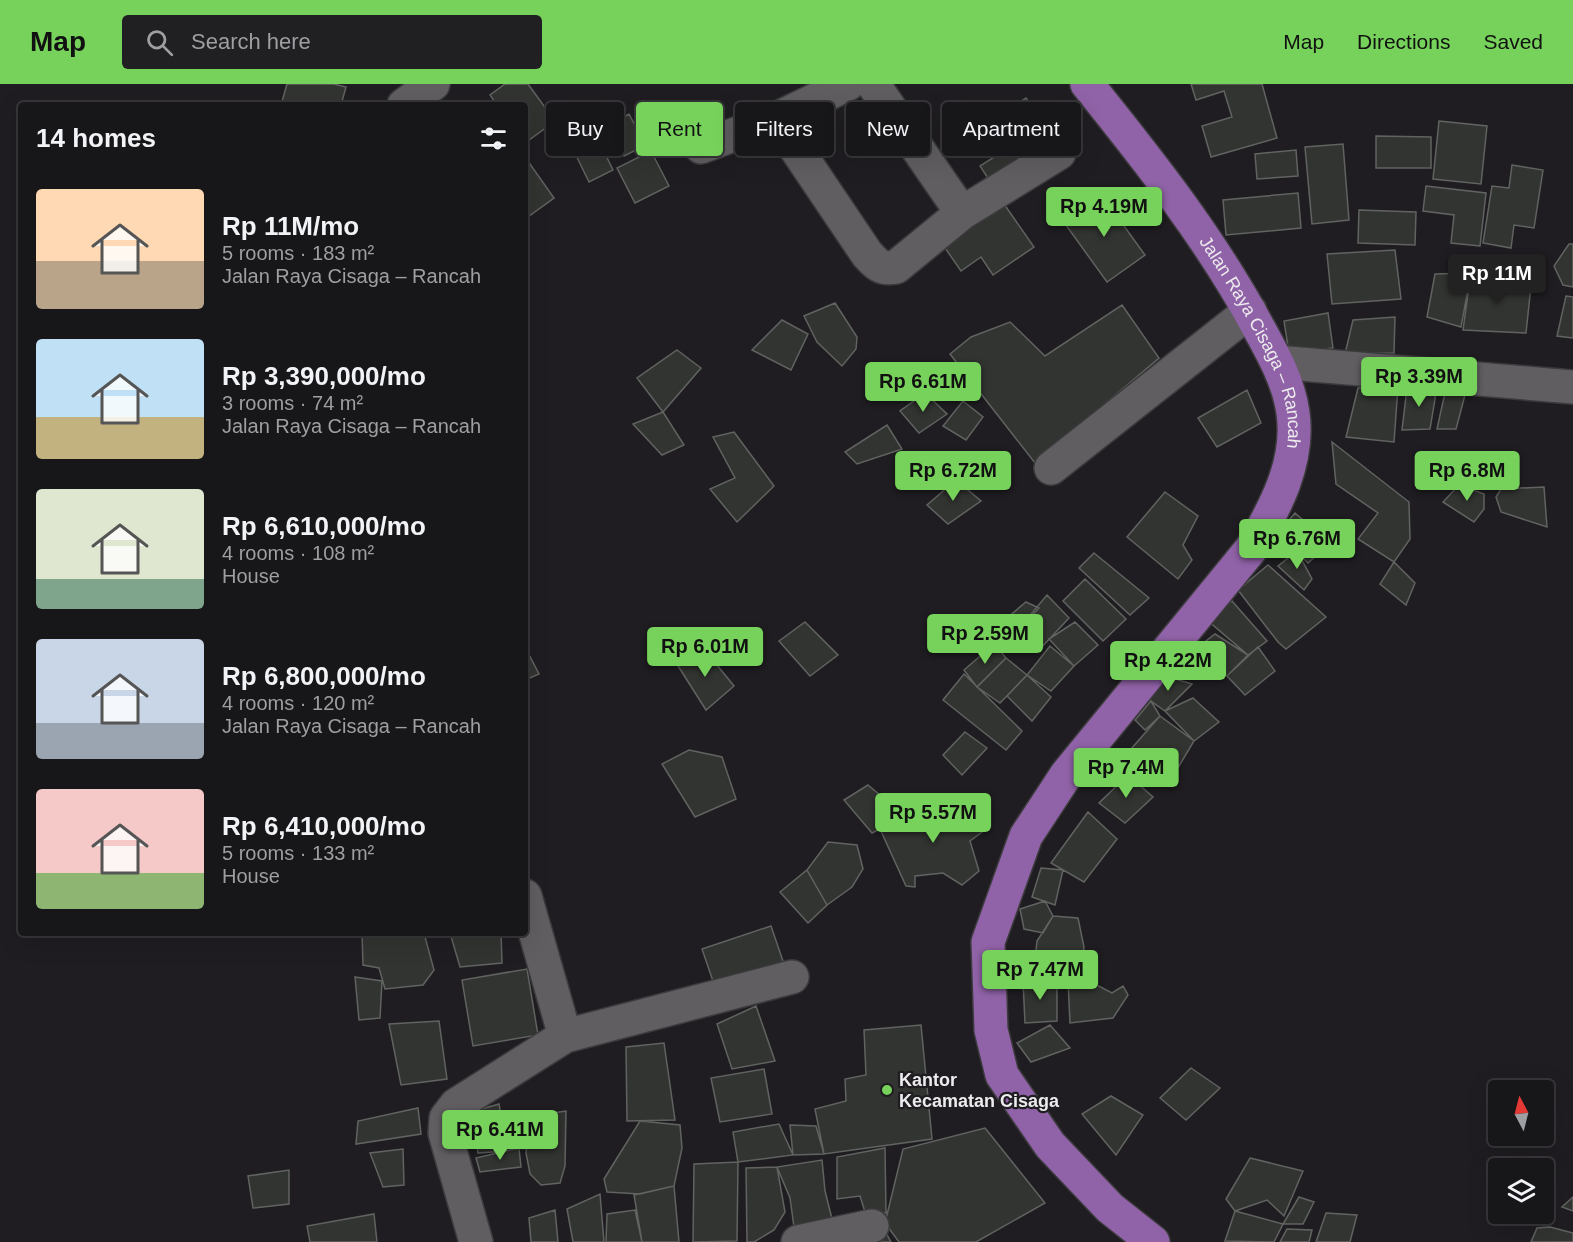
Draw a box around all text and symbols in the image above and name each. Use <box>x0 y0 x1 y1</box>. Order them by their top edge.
search box <box>122 15 542 69</box>
text: Map <box>30 26 86 57</box>
icon: search <box>143 26 176 59</box>
text: Search here <box>191 29 311 54</box>
text: Map <box>1283 30 1324 53</box>
text: Directions <box>1357 30 1450 53</box>
text: Saved <box>1483 30 1543 53</box>
chip: Buy <box>546 102 624 156</box>
chip: Rent <box>636 102 723 156</box>
chip: Filters <box>735 102 834 156</box>
chip: New <box>846 102 930 156</box>
chip: Apartment <box>942 102 1081 156</box>
icon: filters <box>477 122 510 155</box>
text: 14 homes <box>36 123 156 153</box>
pin: Rp 4.19M <box>1042 187 1166 238</box>
text: Rp 4.19M <box>1060 195 1148 217</box>
text: Rp 11M/mo <box>222 211 359 241</box>
icon: home <box>84 213 156 285</box>
street label: Jalan Raya Cisaga – Rancah <box>1196 232 1304 450</box>
text: 5 rooms · 183 m² <box>222 242 374 264</box>
pin: Rp 11M <box>1448 254 1546 305</box>
text: Rp 11M <box>1462 262 1532 284</box>
text: Jalan Raya Cisaga – Rancah <box>222 265 481 287</box>
pin: Rp 3.39M <box>1357 357 1481 408</box>
text: Rp 3,390,000/mo <box>222 361 426 391</box>
pin: Rp 6.61M <box>861 362 985 413</box>
icon: home <box>84 363 156 435</box>
text: Rp 3.39M <box>1375 365 1463 387</box>
text: Rp 6.61M <box>879 370 967 392</box>
text: 3 rooms · 74 m² <box>222 392 363 414</box>
text: Jalan Raya Cisaga – Rancah <box>222 415 481 437</box>
pin: Rp 6.72M <box>891 451 1015 502</box>
pin: Rp 6.8M <box>1412 451 1522 502</box>
text: Rp 6.72M <box>909 459 997 481</box>
text: Rp 6.8M <box>1429 459 1505 481</box>
text: Rp 6,610,000/mo <box>222 511 426 541</box>
icon: home <box>84 513 156 585</box>
pin: Rp 6.76M <box>1235 519 1359 570</box>
text: Rp 6.76M <box>1253 527 1341 549</box>
text: 4 rooms · 108 m² <box>222 542 374 564</box>
text: House <box>222 565 280 587</box>
pin: Rp 2.59M <box>923 614 1047 665</box>
text: Rp 2.59M <box>941 622 1029 644</box>
pin: Rp 6.01M <box>643 627 767 678</box>
text: Rp 6.01M <box>661 635 749 657</box>
pin: Rp 4.22M <box>1106 641 1230 692</box>
text: Rp 4.22M <box>1124 649 1212 671</box>
text: Rp 6,800,000/mo <box>222 661 426 691</box>
icon: home <box>84 663 156 735</box>
text: 4 rooms · 120 m² <box>222 692 374 714</box>
text: Jalan Raya Cisaga – Rancah <box>222 715 481 737</box>
pin: Rp 7.4M <box>1071 748 1181 799</box>
text: Rp 7.4M <box>1088 756 1164 778</box>
pin: Rp 5.57M <box>871 793 995 844</box>
text: Rp 5.57M <box>889 801 977 823</box>
text: Rp 6,410,000/mo <box>222 811 426 841</box>
icon: home <box>84 813 156 885</box>
text: 5 rooms · 133 m² <box>222 842 374 864</box>
text: House <box>222 865 280 887</box>
pin: Rp 7.47M <box>978 950 1102 1001</box>
text: Rp 7.47M <box>996 958 1084 980</box>
place label: Kantor Kecamatan Cisaga <box>899 1070 1060 1111</box>
north arrow <box>1488 1080 1554 1146</box>
map controls <box>1488 1080 1554 1224</box>
marker: Kantor Kecamatan Cisaga <box>880 1083 894 1097</box>
pin: Rp 6.41M <box>438 1110 562 1161</box>
text: Rp 6.41M <box>456 1118 544 1140</box>
button: layers <box>1488 1158 1554 1224</box>

